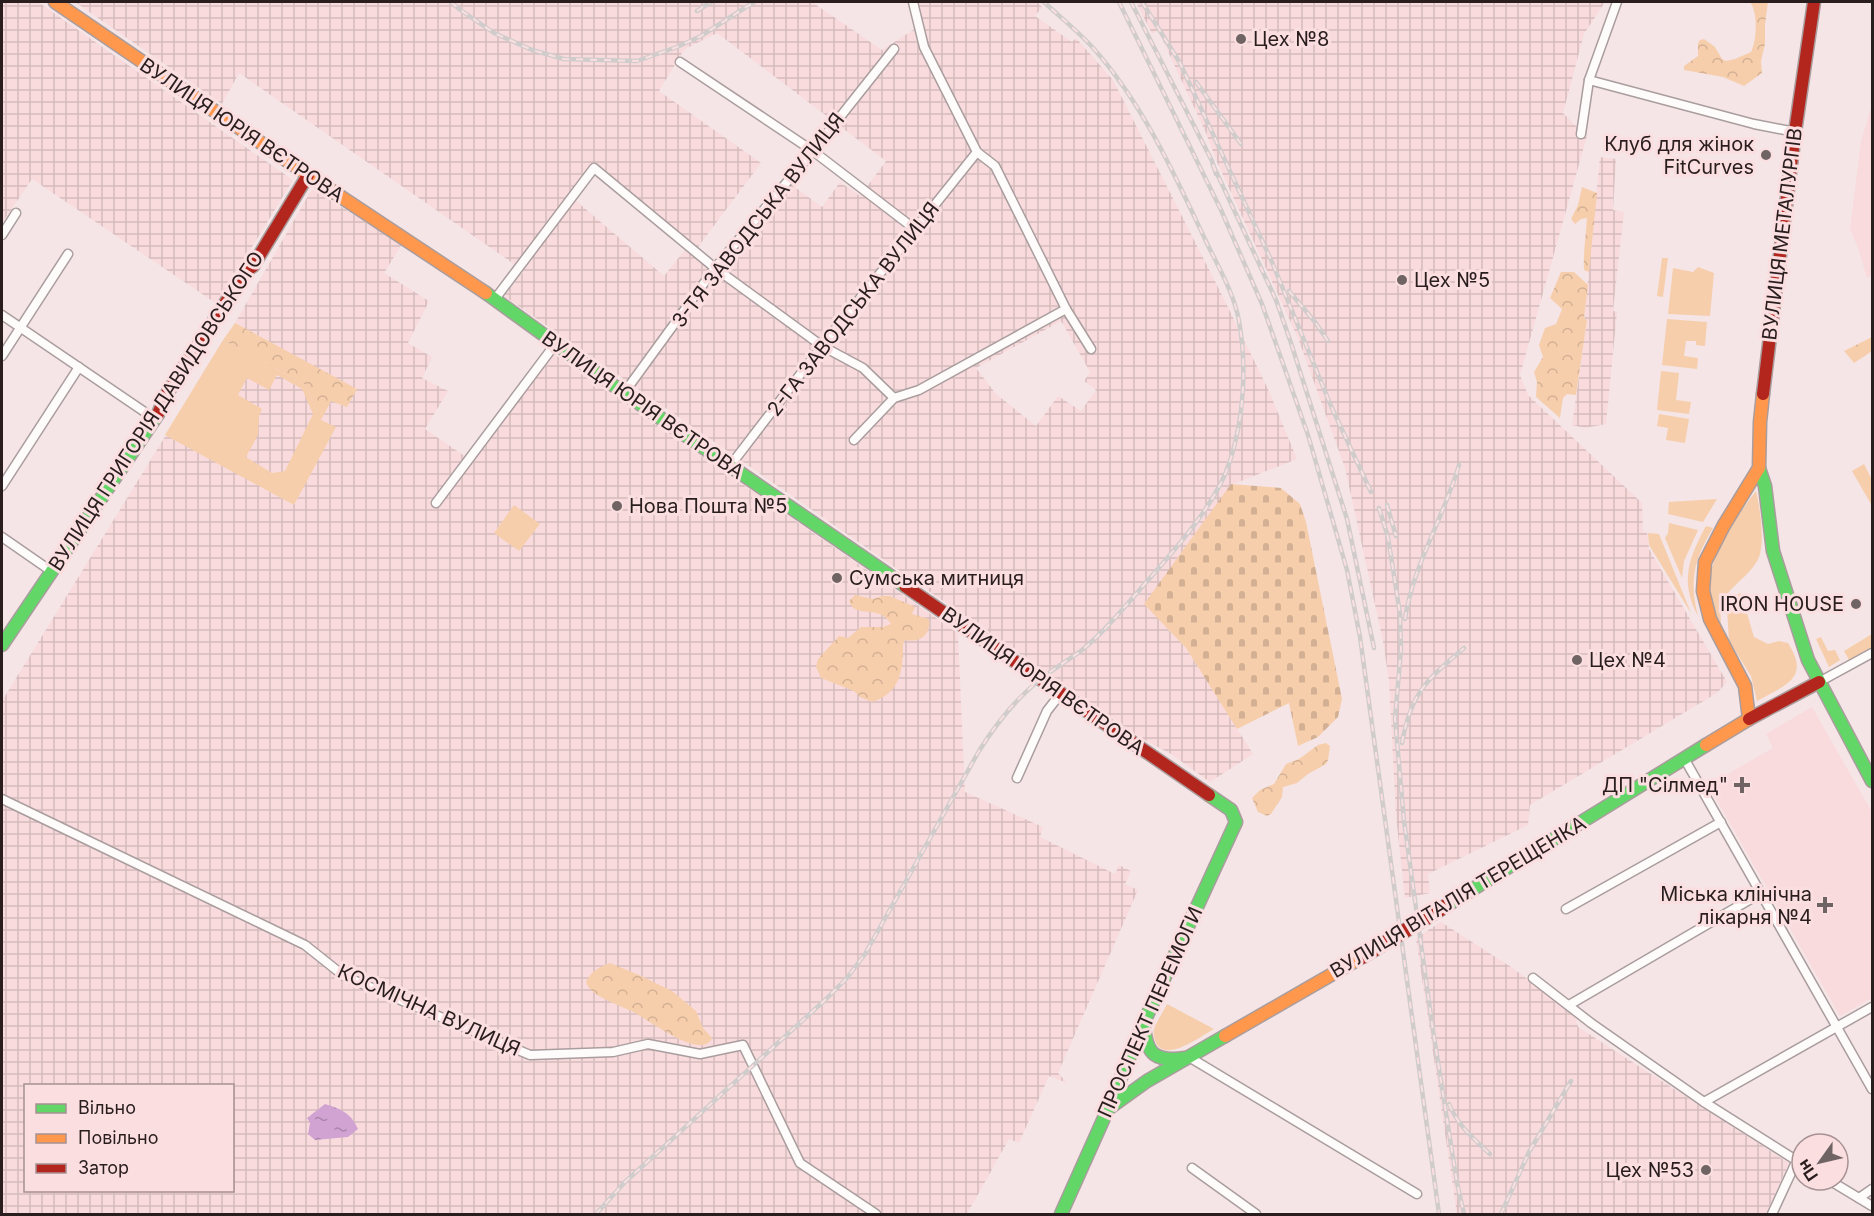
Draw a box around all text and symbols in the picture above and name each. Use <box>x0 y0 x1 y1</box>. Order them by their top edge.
place label: Цех №8 <box>1253 27 1329 51</box>
marker: Цех №8 <box>1234 32 1248 46</box>
street label: ВУЛИЦЯ ЮРІЯ ВЄТРОВА <box>135 53 349 207</box>
street label: 3-ТЯ ЗАВОДСЬКА ВУЛИЦЯ <box>667 108 849 332</box>
street label: ВУЛИЦЯ МЕТАЛУРГІВ <box>1757 126 1807 342</box>
place label: Клуб для жінок FitCurves <box>1604 132 1754 179</box>
marker: Клуб для жінок FitCurves <box>1759 148 1773 162</box>
street label: 2-ГА ЗАВОДСЬКА ВУЛИЦЯ <box>762 197 944 421</box>
street label: ВУЛИЦЯ ГРИГОРІЯ ДАВИДОВСЬКОГО <box>44 247 268 575</box>
place label: Цех №5 <box>1414 268 1490 292</box>
marker: Цех №5 <box>1395 273 1409 287</box>
street label: ВУЛИЦЯ ЮРІЯ ВЄТРОВА <box>537 326 749 484</box>
place label: Нова Пошта №5 <box>629 494 788 518</box>
marker: Нова Пошта №5 <box>610 499 624 513</box>
place label: Сумська митниця <box>849 566 1024 590</box>
marker: Сумська митниця <box>830 571 844 585</box>
place label: IRON HOUSE <box>1720 592 1844 616</box>
marker: IRON HOUSE <box>1849 597 1863 611</box>
street label: ВУЛИЦЯ ЮРІЯ ВЄТРОВА <box>937 602 1149 760</box>
place label: Цех №4 <box>1589 648 1666 672</box>
marker: Цех №4 <box>1570 653 1584 667</box>
place label: ДП "Сілмед" <box>1602 773 1728 797</box>
marker: ДП "Сілмед" <box>1733 776 1751 794</box>
street label: ВУЛИЦЯ ВІТАЛІЯ ТЕРЕЩЕНКА <box>1326 811 1590 983</box>
place label: Міська клінічна лікарня №4 <box>1660 882 1812 929</box>
marker: Міська клінічна лікарня №4 <box>1816 896 1834 914</box>
street label: ПРОСПЕКТ ПЕРЕМОГИ <box>1093 903 1207 1121</box>
street label: КОСМІЧНА ВУЛИЦЯ <box>334 959 524 1061</box>
legend <box>24 1084 234 1192</box>
text: Вільно <box>78 1097 136 1118</box>
text: Повільно <box>78 1127 159 1148</box>
north arrow <box>1790 1132 1850 1192</box>
text: Пн <box>1793 1156 1822 1185</box>
text: Затор <box>78 1157 129 1178</box>
place label: Цех №53 <box>1605 1158 1694 1182</box>
marker: Цех №53 <box>1699 1163 1713 1177</box>

